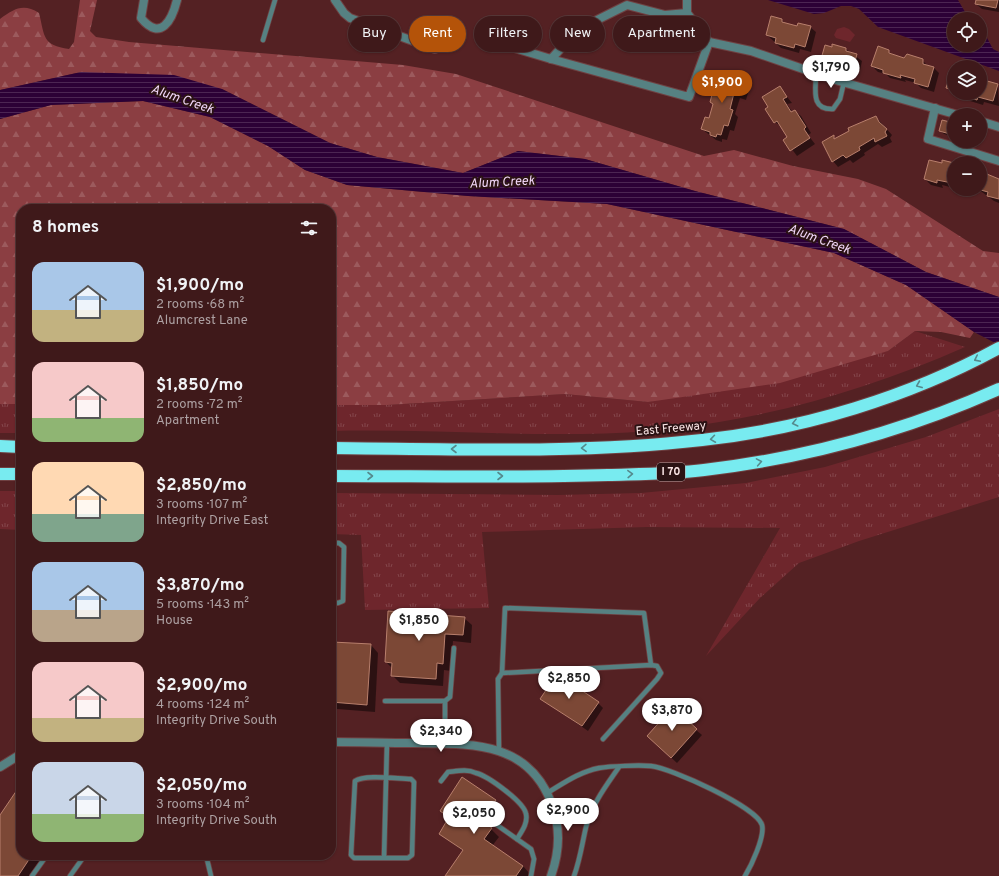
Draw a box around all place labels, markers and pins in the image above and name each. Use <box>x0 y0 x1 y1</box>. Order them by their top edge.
pin: $1,790 <box>798 55 864 89</box>
pin: $1,900 <box>689 70 755 104</box>
pin: $1,850 <box>386 608 452 642</box>
pin: $2,850 <box>536 666 602 700</box>
pin: $3,870 <box>639 698 705 732</box>
pin: $2,340 <box>408 719 474 753</box>
pin: $2,900 <box>535 798 601 832</box>
pin: $2,050 <box>441 801 507 835</box>

